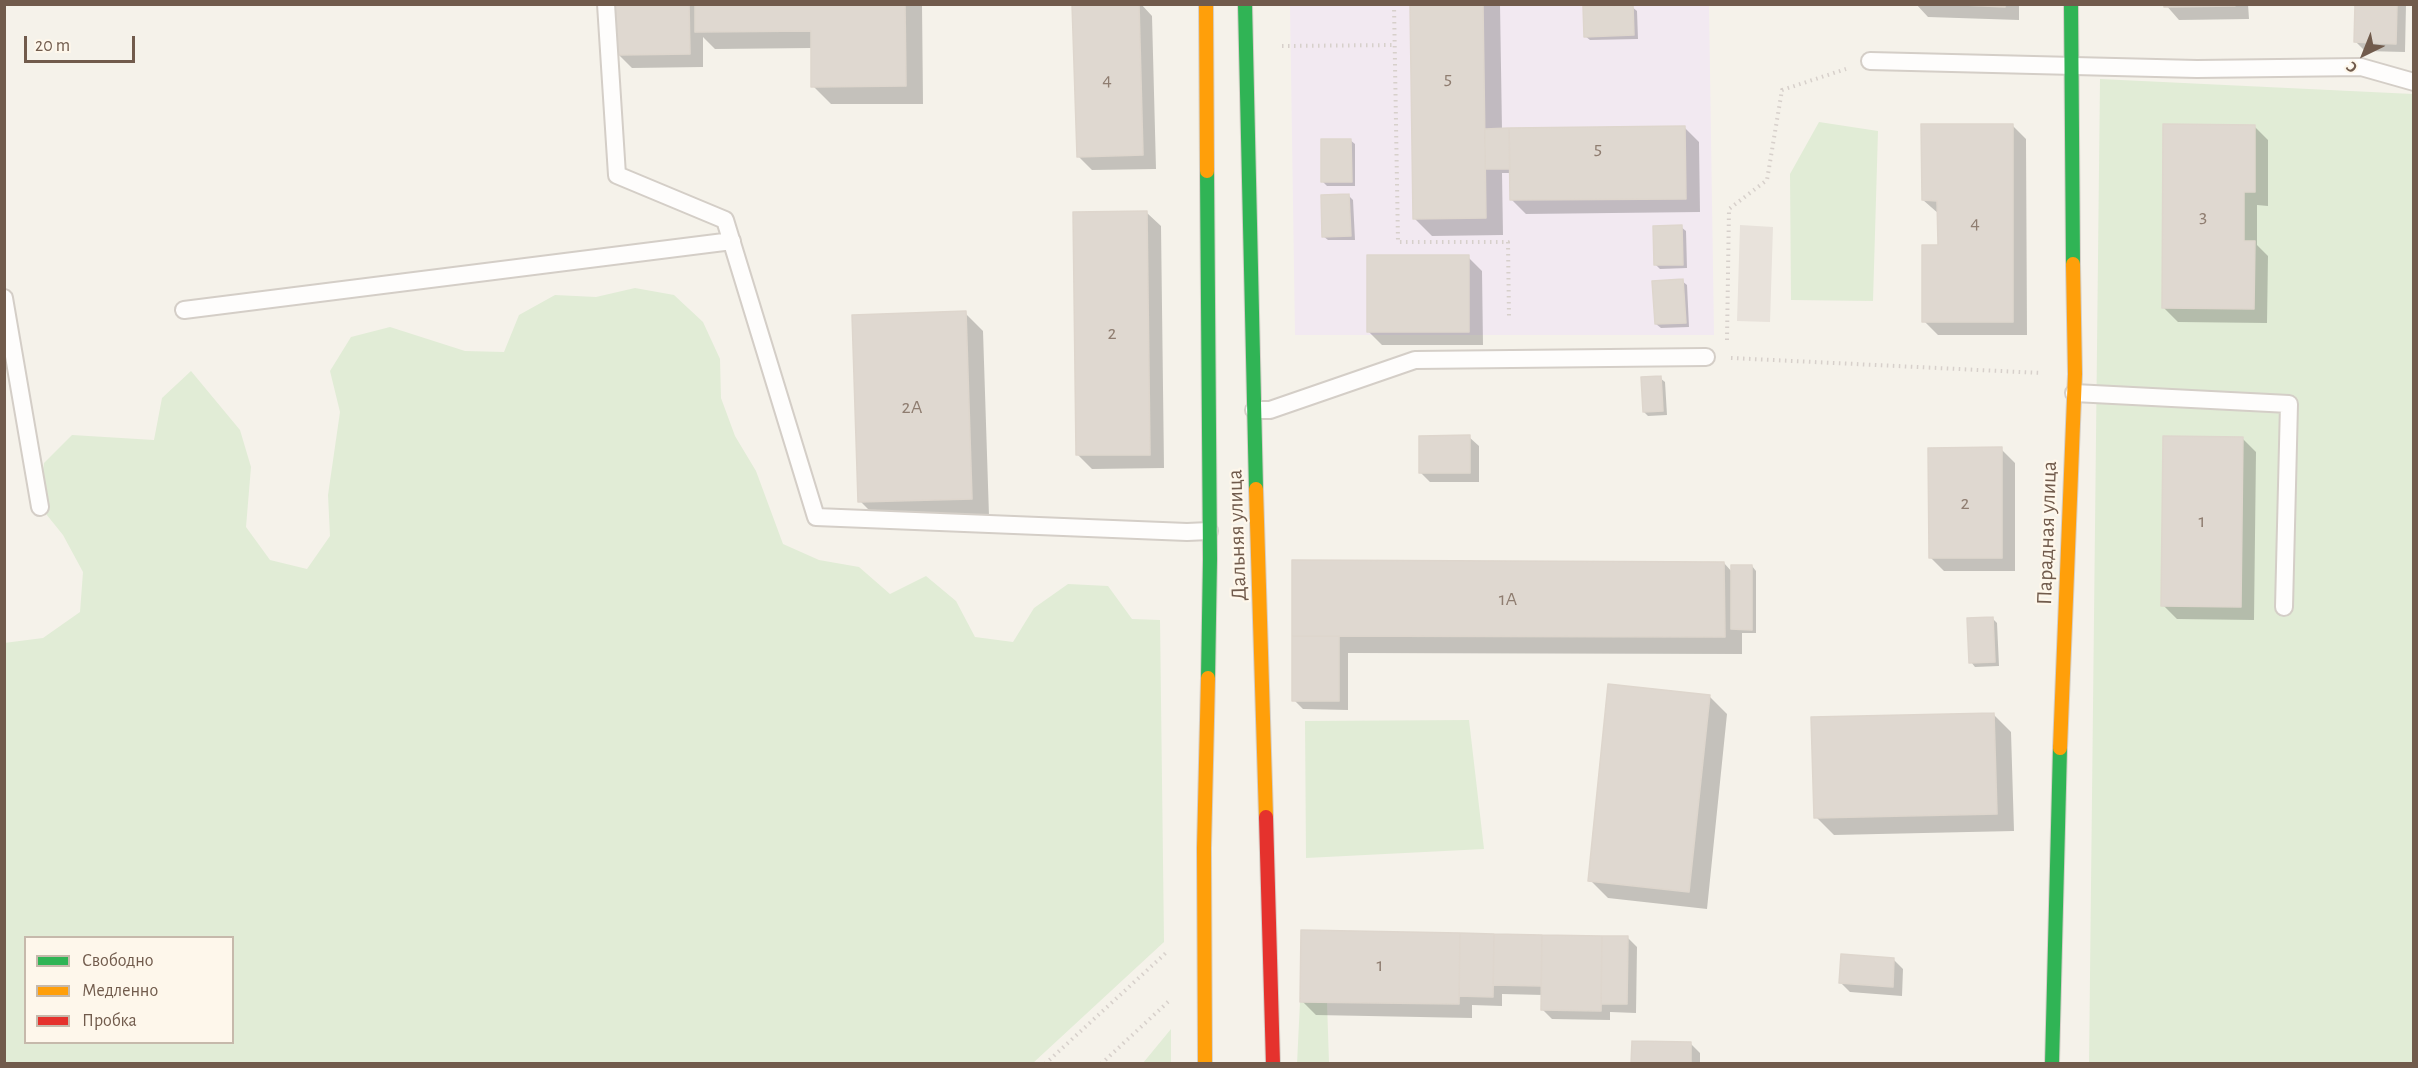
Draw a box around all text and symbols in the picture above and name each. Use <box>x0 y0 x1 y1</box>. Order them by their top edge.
scale bar <box>27 24 138 62</box>
north arrow <box>2334 24 2394 84</box>
text: 20 m <box>35 37 70 55</box>
text: С <box>2343 58 2360 76</box>
house number: 5 <box>1444 66 1452 90</box>
house number: 4 <box>1102 68 1112 92</box>
house number: 5 <box>1594 136 1602 160</box>
house number: 3 <box>2199 204 2207 228</box>
house number: 4 <box>1970 211 1980 235</box>
house number: 2 <box>1107 321 1117 345</box>
house number: 2А <box>902 395 922 419</box>
street label: Парадная улица <box>2031 461 2063 605</box>
street label: Дальняя улица <box>1222 469 1252 601</box>
house number: 2 <box>1960 491 1970 515</box>
house number: 1 <box>2199 509 2205 533</box>
house number: 1А <box>1499 587 1517 611</box>
legend <box>24 936 234 1044</box>
text: Свободно <box>82 952 154 970</box>
house number: 1 <box>1377 953 1383 977</box>
text: Медленно <box>82 982 158 1000</box>
text: Пробка <box>82 1012 137 1030</box>

